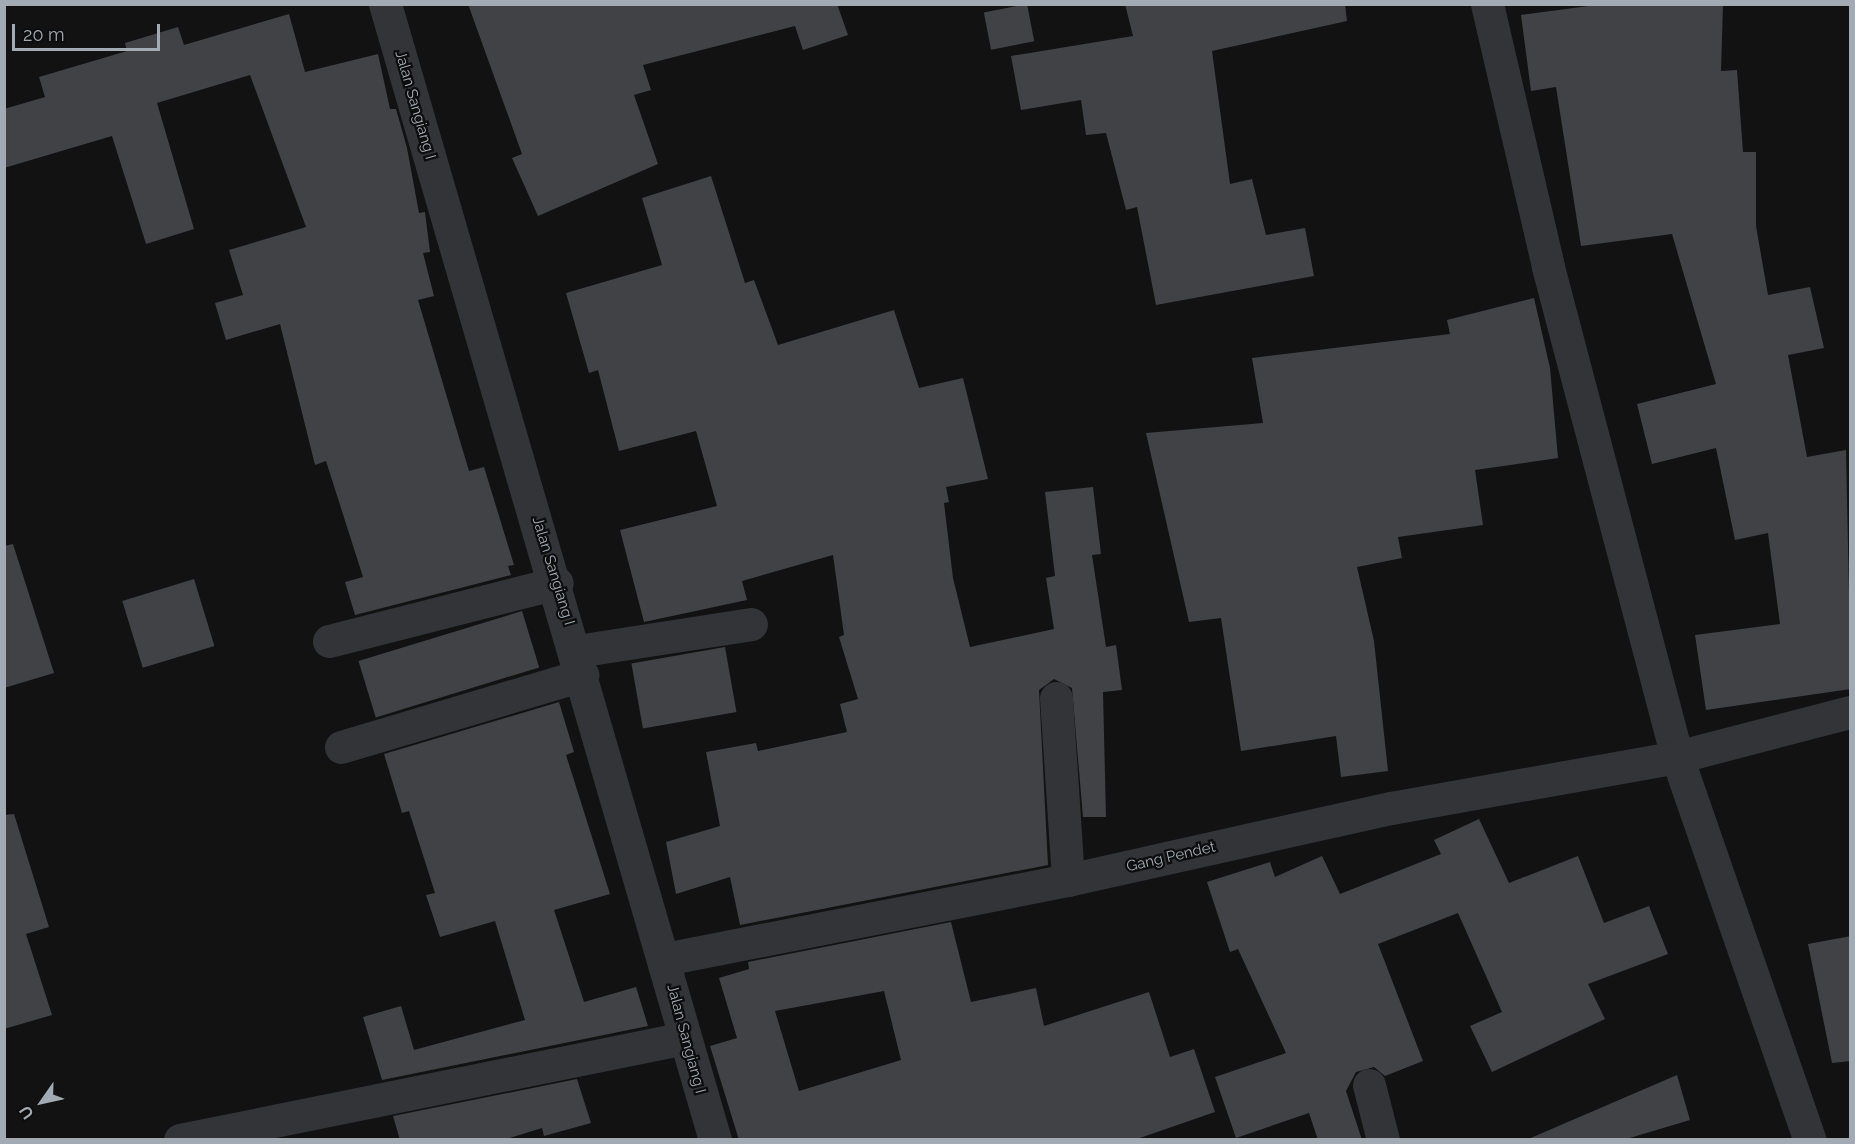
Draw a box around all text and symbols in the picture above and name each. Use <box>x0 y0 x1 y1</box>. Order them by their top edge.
scale bar <box>15 12 164 50</box>
text: 20 m <box>23 24 65 45</box>
street label: Jalan Sangiang I <box>391 49 439 161</box>
street label: Jalan Sangiang I <box>528 515 578 627</box>
street label: Gang Pendet <box>1125 838 1217 876</box>
street label: Jalan Sangiang I <box>663 982 709 1096</box>
north arrow <box>12 1072 72 1132</box>
text: U <box>15 1102 38 1123</box>

